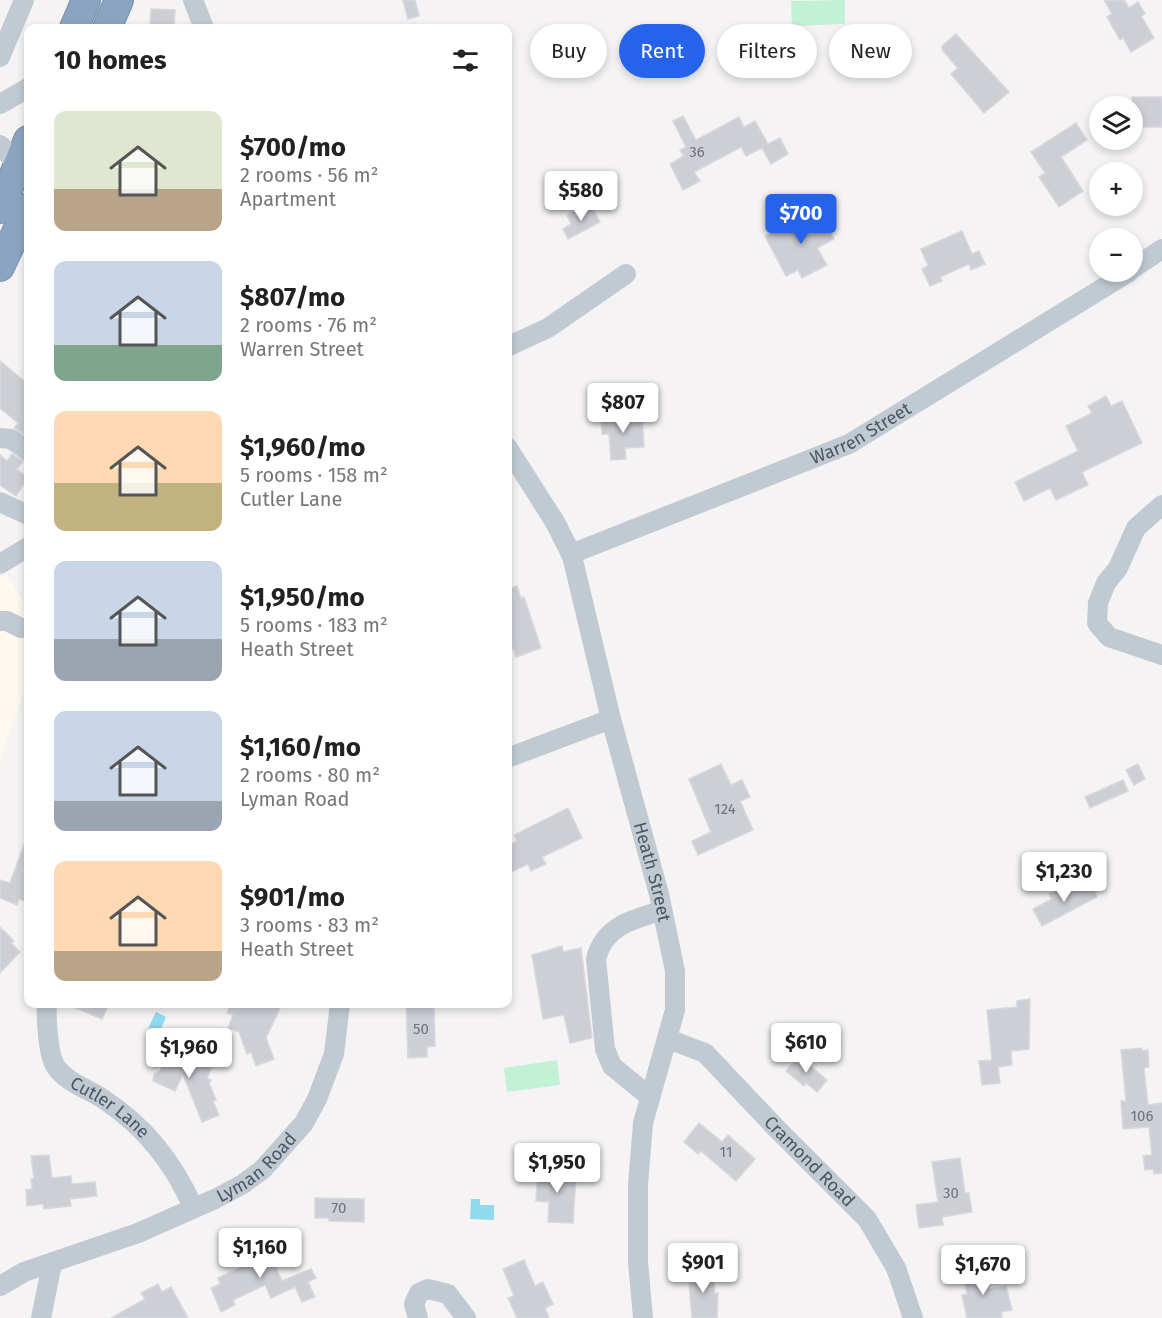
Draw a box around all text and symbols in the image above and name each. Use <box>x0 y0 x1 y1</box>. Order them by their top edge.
chip: Buy <box>530 24 607 78</box>
chip: Rent <box>619 24 705 78</box>
chip: Filters <box>717 24 817 78</box>
chip: New <box>829 24 912 78</box>
icon: filters <box>449 44 482 77</box>
text: 10 homes <box>54 45 167 76</box>
map controls <box>1089 96 1143 282</box>
button: layers <box>1089 96 1143 150</box>
text: $700/mo <box>240 132 346 163</box>
icon: home <box>102 135 174 207</box>
house number: 36 <box>689 143 705 161</box>
button: + <box>1089 162 1143 216</box>
text: 2 rooms · 56 m² <box>240 163 379 187</box>
pin: $580 <box>545 171 617 222</box>
text: $580 <box>558 178 604 202</box>
text: Apartment <box>240 187 336 211</box>
pin: $700 <box>765 194 837 245</box>
text: $700 <box>779 201 823 225</box>
button: − <box>1089 228 1143 282</box>
text: $807/mo <box>240 282 345 313</box>
icon: home <box>102 285 174 357</box>
text: 2 rooms · 76 m² <box>240 313 377 337</box>
text: Warren Street <box>240 337 364 361</box>
pin: $807 <box>587 383 659 434</box>
text: $807 <box>601 390 645 414</box>
street label: Warren Street <box>807 397 915 469</box>
text: $1,960/mo <box>240 432 365 463</box>
icon: home <box>102 435 174 507</box>
text: 5 rooms · 158 m² <box>240 463 388 487</box>
text: Cutler Lane <box>240 487 342 511</box>
text: $1,950/mo <box>240 582 365 613</box>
icon: home <box>102 585 174 657</box>
text: 5 rooms · 183 m² <box>240 613 388 637</box>
text: Heath Street <box>240 637 354 661</box>
text: $1,160/mo <box>240 732 361 763</box>
icon: home <box>102 735 174 807</box>
text: 2 rooms · 80 m² <box>240 763 380 787</box>
text: Lyman Road <box>240 787 350 811</box>
house number: 124 <box>714 800 736 818</box>
street label: Heath Street <box>629 819 676 924</box>
pin: $1,230 <box>1015 852 1113 903</box>
text: $1,230 <box>1036 859 1092 883</box>
text: $901/mo <box>240 882 345 913</box>
icon: home <box>102 885 174 957</box>
text: 3 rooms · 83 m² <box>240 913 379 937</box>
text: Heath Street <box>240 937 354 961</box>
house number: 50 <box>413 1020 429 1038</box>
pin: $610 <box>770 1023 842 1074</box>
pin: $1,960 <box>140 1028 238 1079</box>
text: $610 <box>785 1030 827 1054</box>
text: $1,960 <box>160 1035 218 1059</box>
street label: Cutler Lane <box>66 1072 154 1143</box>
house number: 106 <box>1131 1107 1153 1125</box>
street label: Cramond Road <box>759 1111 859 1211</box>
street label: Lyman Road <box>213 1128 301 1207</box>
pin: $1,950 <box>508 1143 606 1194</box>
house number: 11 <box>720 1143 732 1161</box>
text: $1,950 <box>528 1150 586 1174</box>
house number: 30 <box>943 1184 959 1202</box>
house number: 70 <box>332 1199 346 1217</box>
pin: $1,160 <box>211 1228 309 1279</box>
text: $1,160 <box>233 1235 287 1259</box>
pin: $901 <box>667 1243 739 1294</box>
pin: $1,670 <box>934 1245 1032 1296</box>
text: $901 <box>682 1250 724 1274</box>
text: $1,670 <box>955 1252 1011 1276</box>

